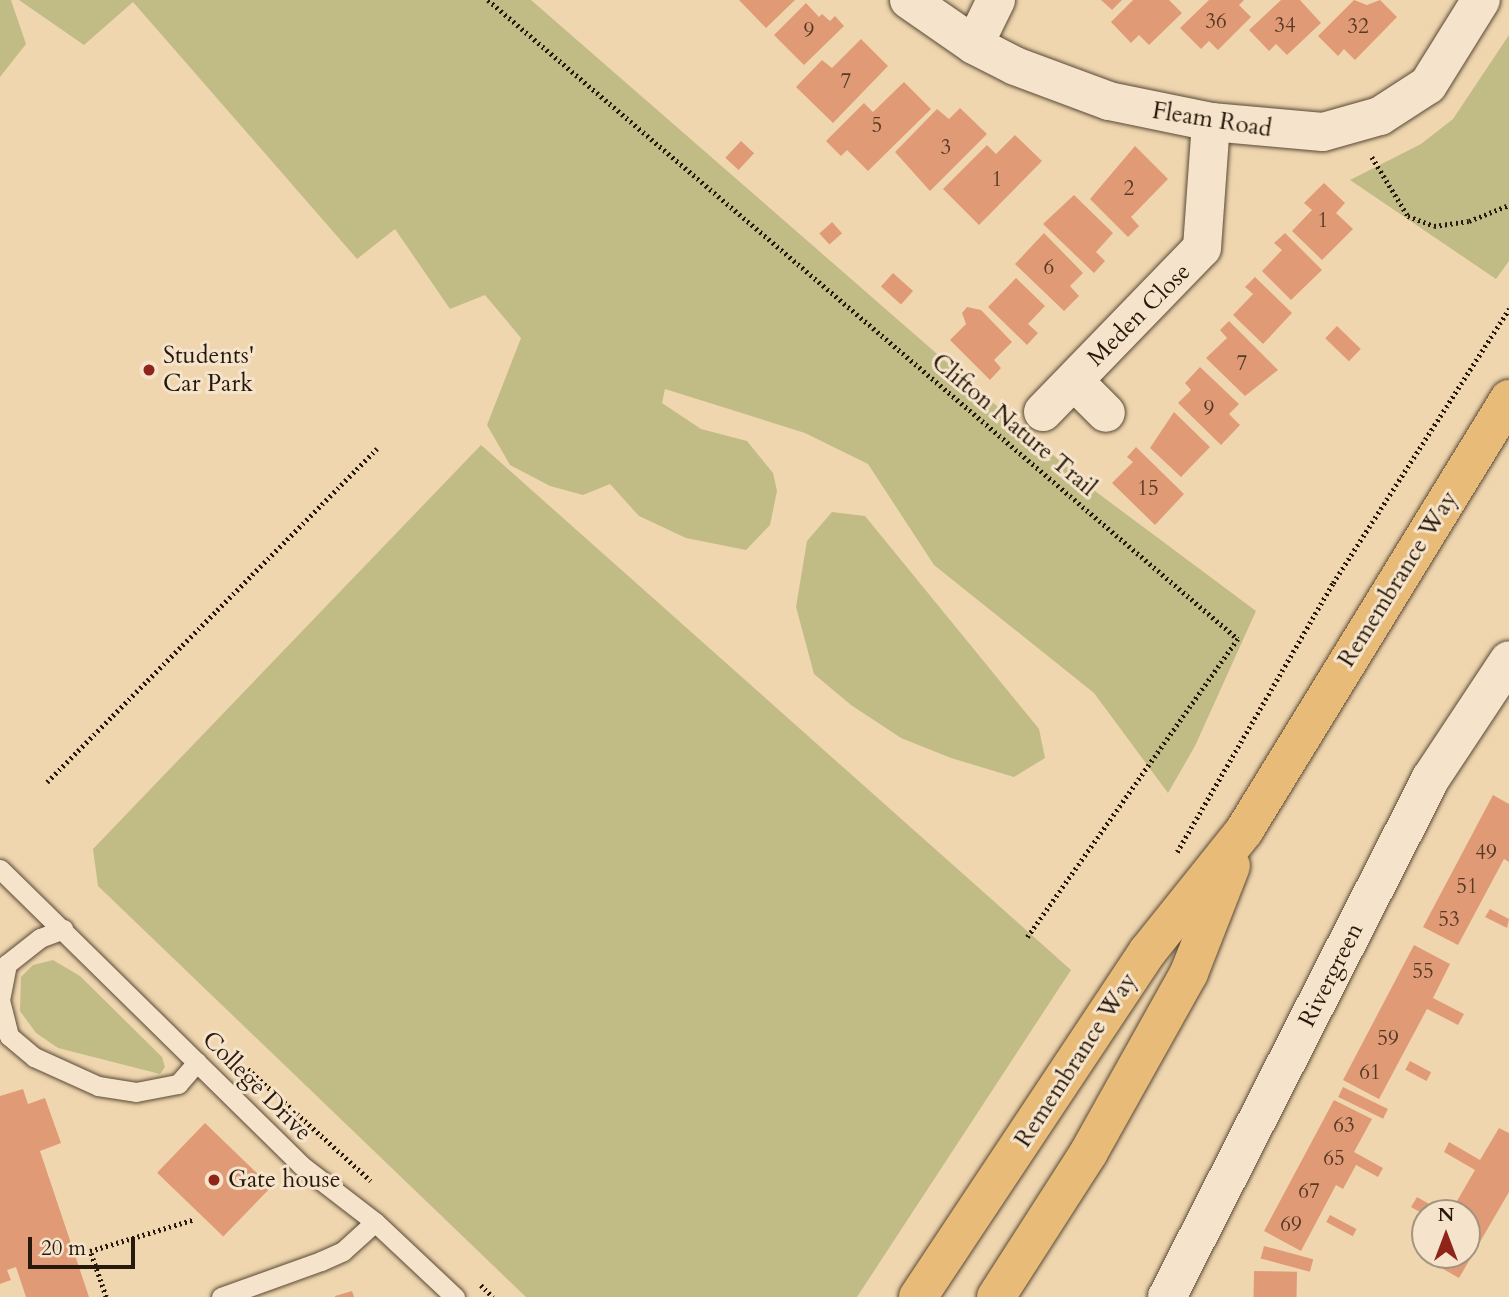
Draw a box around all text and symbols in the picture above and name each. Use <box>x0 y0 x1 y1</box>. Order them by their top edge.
house number: 36 <box>1205 9 1227 35</box>
house number: 34 <box>1274 13 1296 39</box>
house number: 32 <box>1347 14 1369 40</box>
house number: 9 <box>804 18 814 44</box>
house number: 7 <box>841 69 851 95</box>
street label: Fleam Road <box>1150 96 1274 144</box>
house number: 5 <box>872 113 882 139</box>
house number: 3 <box>941 135 951 161</box>
house number: 1 <box>992 167 1002 193</box>
house number: 2 <box>1124 176 1134 202</box>
house number: 1 <box>1318 208 1328 234</box>
house number: 6 <box>1044 255 1054 281</box>
street label: Meden Close <box>1082 258 1196 372</box>
place label: Students' Car Park <box>163 342 254 398</box>
street label: Clifton Nature Trail <box>926 348 1102 502</box>
house number: 7 <box>1237 351 1247 377</box>
marker: Students' Car Park <box>141 362 157 378</box>
house number: 9 <box>1204 396 1214 422</box>
house number: 15 <box>1137 476 1159 502</box>
street label: Remembrance Way <box>1332 485 1464 673</box>
house number: 49 <box>1475 840 1497 866</box>
house number: 51 <box>1456 874 1478 900</box>
house number: 53 <box>1438 907 1460 933</box>
street label: Rivergreen <box>1293 918 1369 1032</box>
house number: 55 <box>1412 959 1434 985</box>
street label: Remembrance Way <box>1009 967 1143 1153</box>
street label: College Drive <box>196 1025 318 1147</box>
house number: 59 <box>1377 1026 1399 1052</box>
house number: 61 <box>1359 1060 1381 1086</box>
house number: 63 <box>1333 1113 1355 1139</box>
house number: 65 <box>1323 1146 1345 1172</box>
place label: Gate house <box>228 1166 341 1194</box>
marker: Gate house <box>206 1172 222 1188</box>
house number: 67 <box>1298 1179 1320 1205</box>
north arrow <box>1411 1199 1481 1269</box>
text: N <box>1438 1202 1454 1228</box>
house number: 69 <box>1280 1212 1302 1238</box>
scale bar <box>32 1224 138 1268</box>
text: 20 m <box>41 1234 86 1263</box>

